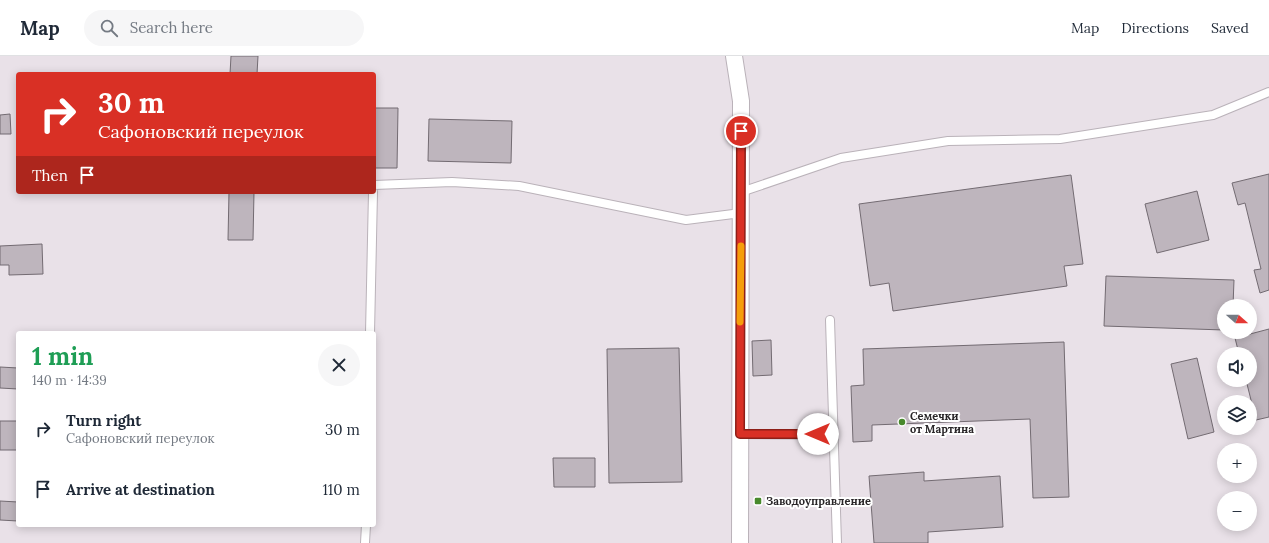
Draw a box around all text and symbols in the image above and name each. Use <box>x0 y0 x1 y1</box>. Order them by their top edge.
search box <box>84 10 364 46</box>
text: Map <box>20 16 60 40</box>
icon: search <box>98 17 120 39</box>
text: Search here <box>130 18 213 37</box>
text: Map <box>1071 19 1099 37</box>
text: Directions <box>1121 19 1189 37</box>
text: Saved <box>1211 19 1249 37</box>
text: 30 m <box>98 85 165 121</box>
icon: right <box>32 88 84 140</box>
pin <box>724 114 758 148</box>
text: Сафоновский переулок <box>98 120 304 143</box>
icon: arrive <box>730 120 752 142</box>
icon: arrive <box>76 164 98 186</box>
text: Then <box>32 166 68 185</box>
north arrow <box>1217 299 1257 339</box>
map controls <box>1217 299 1257 531</box>
text: 1 min <box>32 341 93 372</box>
button: close <box>318 344 360 386</box>
button: sound <box>1217 347 1257 387</box>
text: 140 m · 14:39 <box>32 372 107 389</box>
button: layers <box>1217 395 1257 435</box>
place label: Семечки от Мартина <box>910 409 974 436</box>
text: Turn right <box>66 411 142 430</box>
position arrow <box>797 413 839 455</box>
marker: Семечки от Мартина <box>897 417 907 427</box>
icon: right <box>32 418 54 440</box>
text: 30 m <box>325 420 360 439</box>
text: Сафоновский переулок <box>66 430 215 447</box>
button: + <box>1217 443 1257 483</box>
icon: arrive <box>32 478 54 500</box>
text: Arrive at destination <box>66 480 215 499</box>
text: 110 m <box>322 480 360 499</box>
button: − <box>1217 491 1257 531</box>
place label: Заводоуправление <box>766 494 871 508</box>
marker: Заводоуправление <box>753 496 763 506</box>

